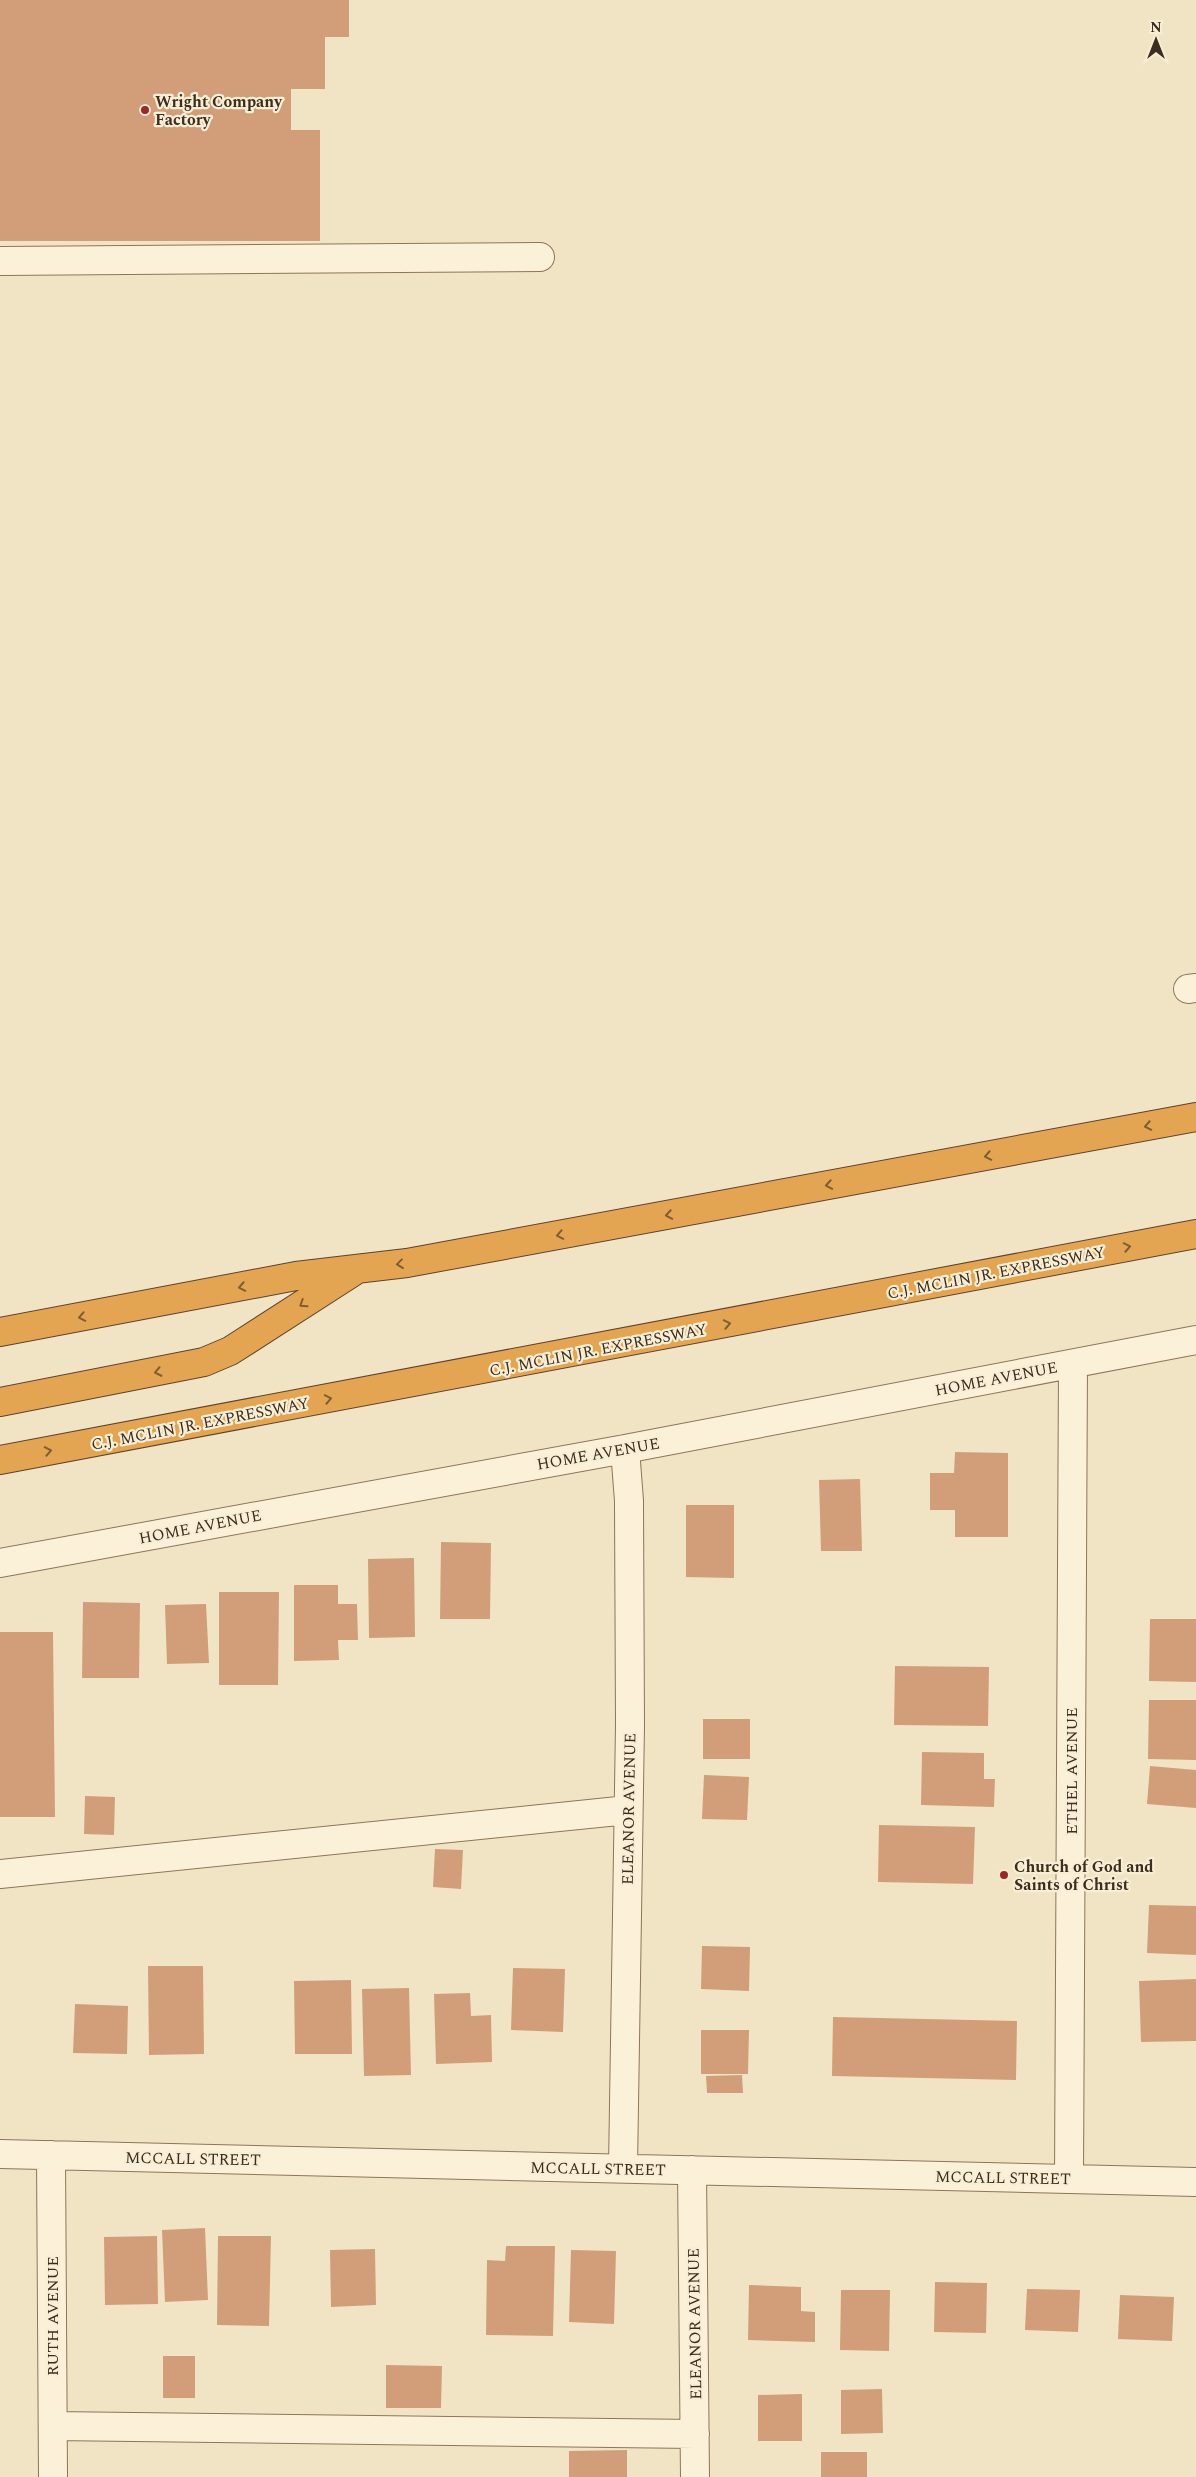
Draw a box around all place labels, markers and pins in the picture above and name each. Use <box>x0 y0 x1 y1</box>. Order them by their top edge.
place label: Wright Company Factory <box>155 90 283 132</box>
marker: Wright Company Factory <box>139 104 151 116</box>
place label: Church of God and Saints of Christ <box>1014 1855 1154 1897</box>
marker: Church of God and Saints of Christ <box>998 1869 1010 1881</box>

